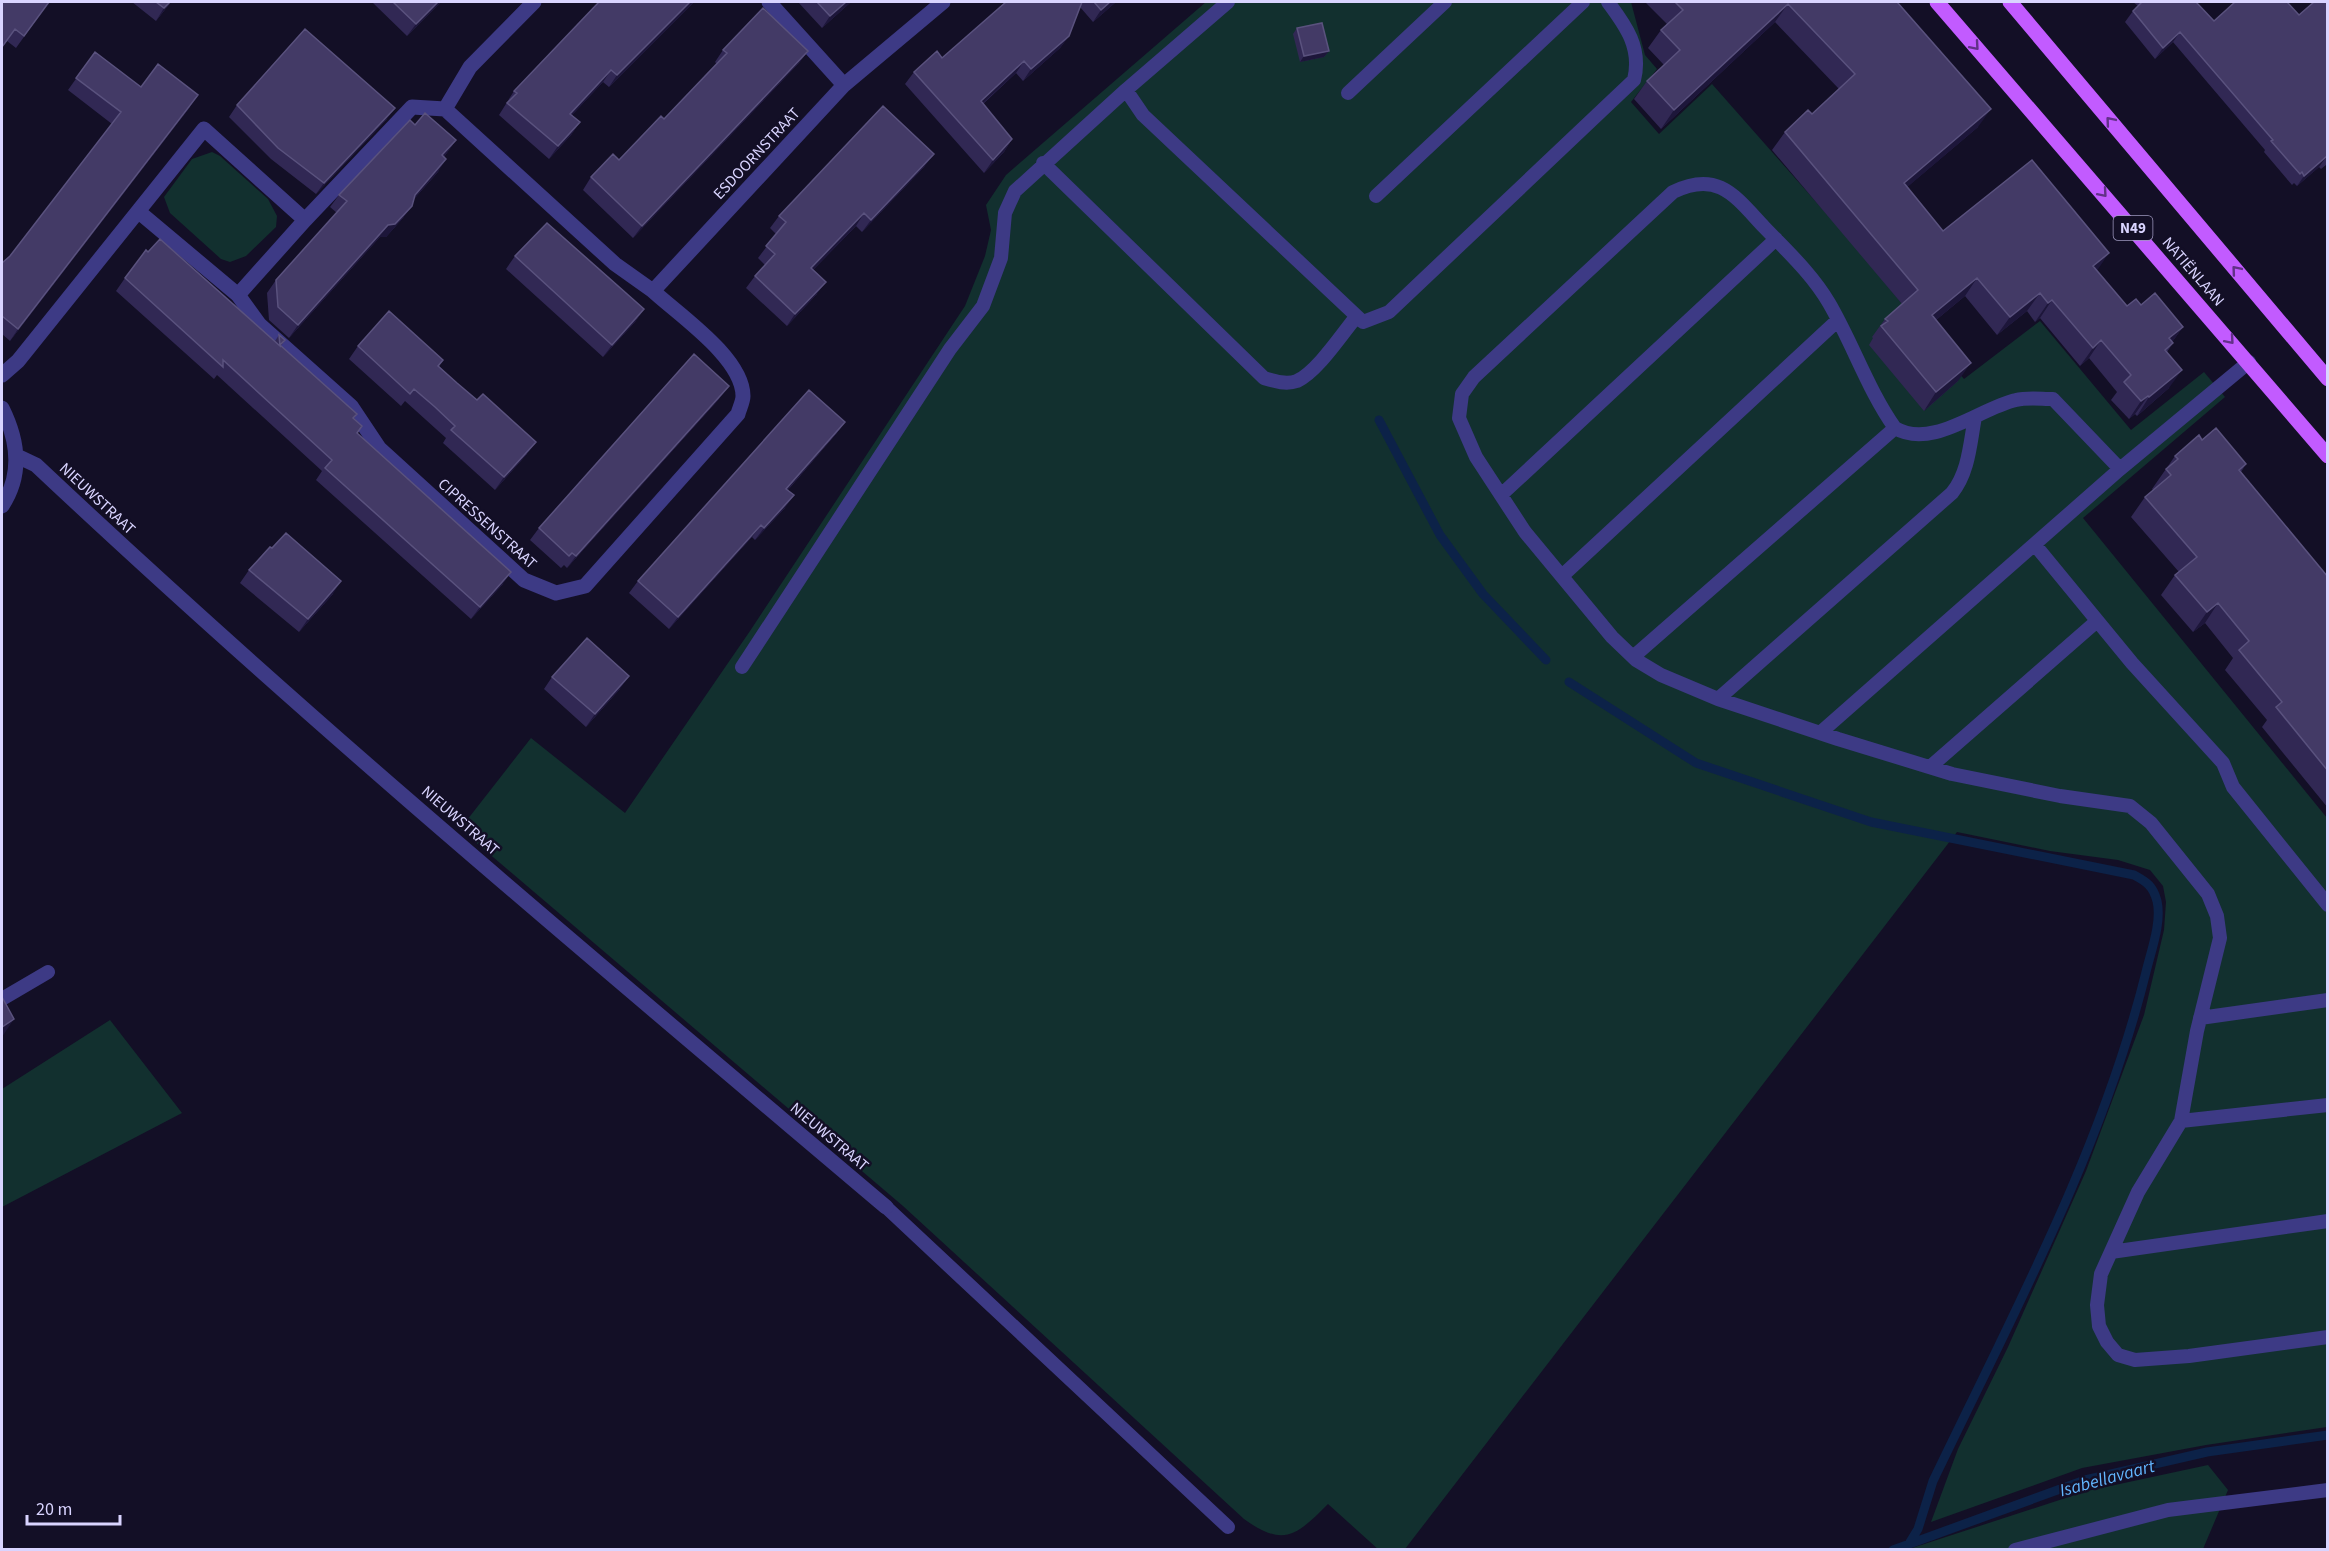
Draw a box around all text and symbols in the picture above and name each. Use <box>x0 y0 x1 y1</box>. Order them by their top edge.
one-way arrow <box>1968 39 1979 50</box>
street label: ESDOORNSTRAAT <box>708 103 805 204</box>
one-way arrow <box>2107 116 2118 127</box>
one-way arrow <box>2096 186 2107 197</box>
road number: N49 <box>2114 216 2152 240</box>
street label: NATIËNLAAN <box>2157 232 2229 311</box>
one-way arrow <box>2232 266 2243 277</box>
one-way arrow <box>2223 333 2234 344</box>
street label: NIEUWSTRAAT <box>54 458 140 540</box>
street label: CIPRESSENSTRAAT <box>433 473 542 574</box>
street label: NIEUWSTRAAT <box>417 781 504 861</box>
street label: NIEUWSTRAAT <box>785 1097 874 1177</box>
water label: Isabellavaart <box>2057 1453 2159 1503</box>
scale bar <box>27 1488 120 1526</box>
text: 20 m <box>36 1497 72 1522</box>

